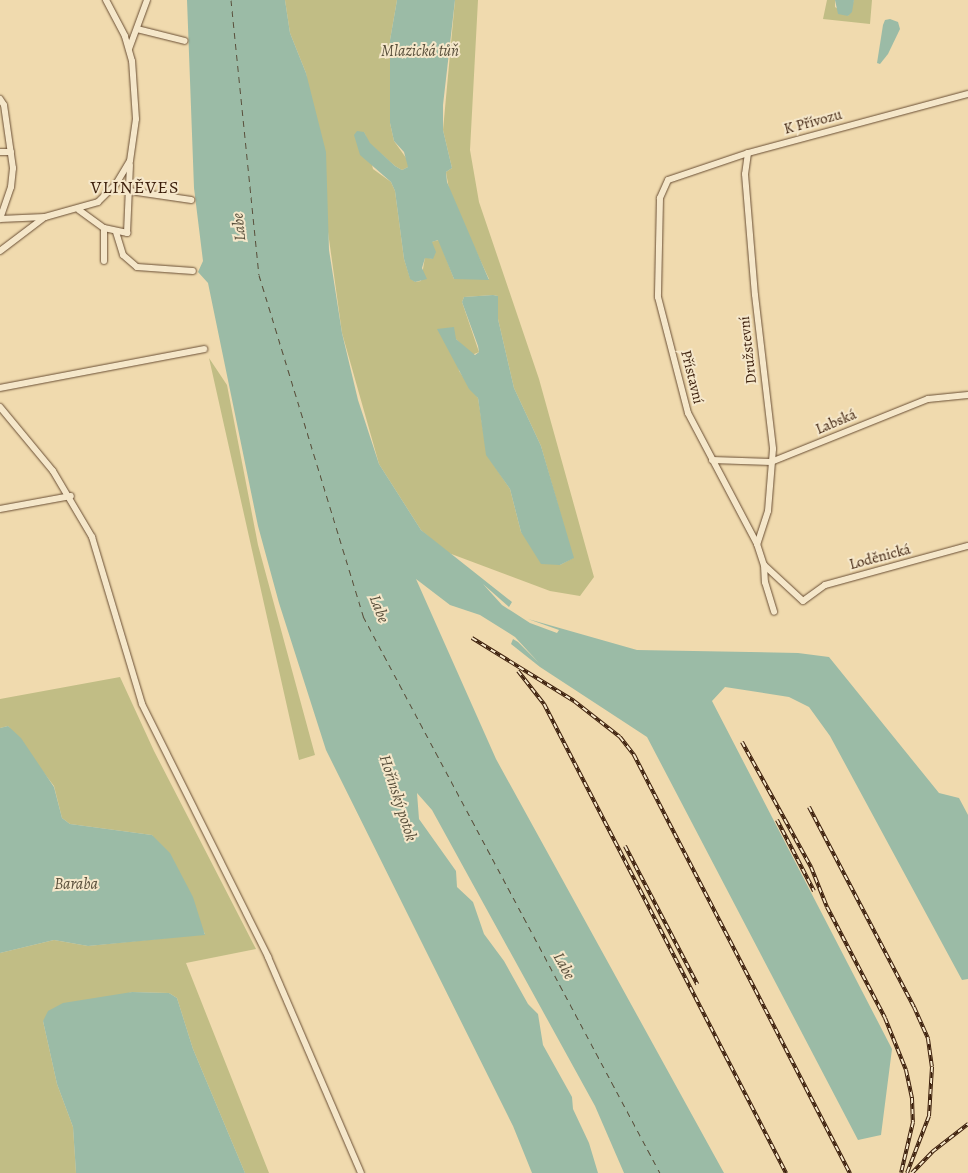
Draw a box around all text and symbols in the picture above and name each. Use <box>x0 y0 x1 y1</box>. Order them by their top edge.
water label: Mlazická tůň <box>381 41 459 61</box>
street label: K Přívozu <box>782 106 844 138</box>
district label: VLINĚVES <box>90 176 180 198</box>
water label: Labe <box>228 212 250 242</box>
street label: Družstevní <box>735 315 761 385</box>
street label: Přístavní <box>677 348 707 406</box>
street label: Labská <box>813 405 859 439</box>
street label: Loděnická <box>847 540 913 574</box>
water label: Labe <box>365 592 393 626</box>
water label: Hořínský potok <box>375 752 421 844</box>
water label: Baraba <box>54 874 98 894</box>
water label: Labe <box>549 949 579 983</box>

